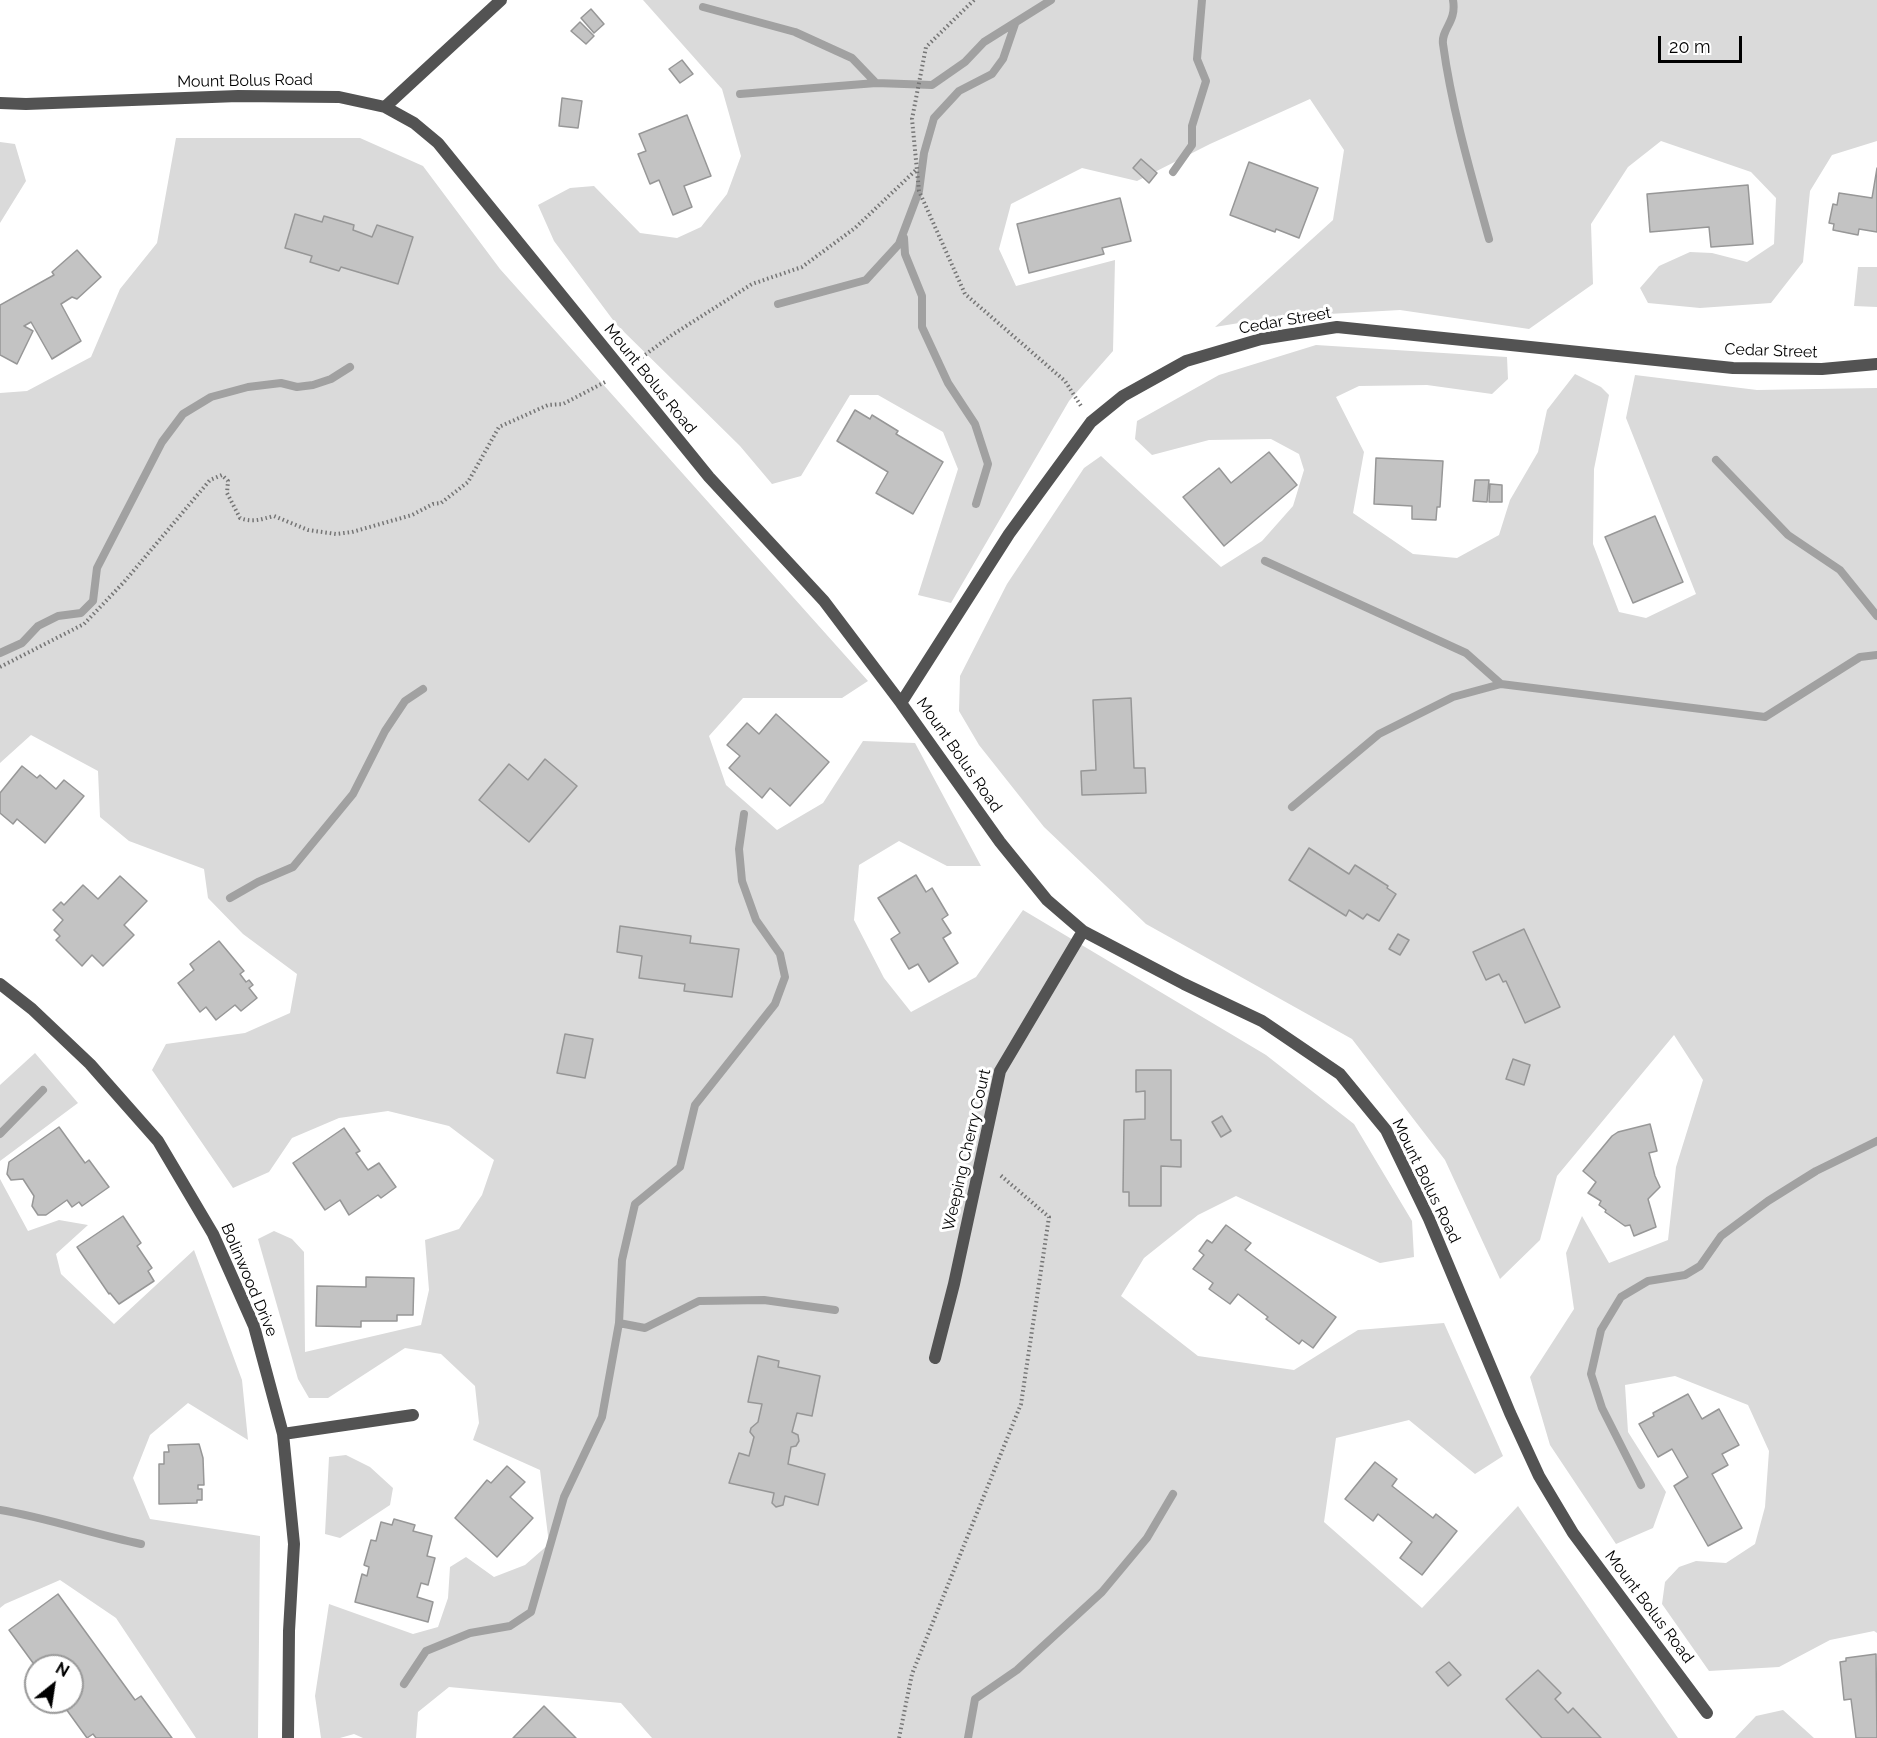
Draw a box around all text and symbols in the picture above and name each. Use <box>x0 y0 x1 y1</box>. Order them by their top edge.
scale bar <box>1661 24 1745 62</box>
text: 20 m <box>1669 36 1711 57</box>
street label: Mount Bolus Road <box>177 70 313 92</box>
street label: Cedar Street <box>1237 303 1333 339</box>
street label: Mount Bolus Road <box>600 320 700 438</box>
street label: Cedar Street <box>1724 340 1818 362</box>
street label: Mount Bolus Road <box>912 694 1006 816</box>
street label: Weeping Cherry Court <box>939 1067 995 1233</box>
street label: Mount Bolus Road <box>1388 1116 1464 1246</box>
street label: Bolinwood Drive <box>216 1220 282 1340</box>
street label: Mount Bolus Road <box>1600 1547 1698 1667</box>
north arrow <box>24 1654 84 1714</box>
text: N <box>52 1658 72 1681</box>

